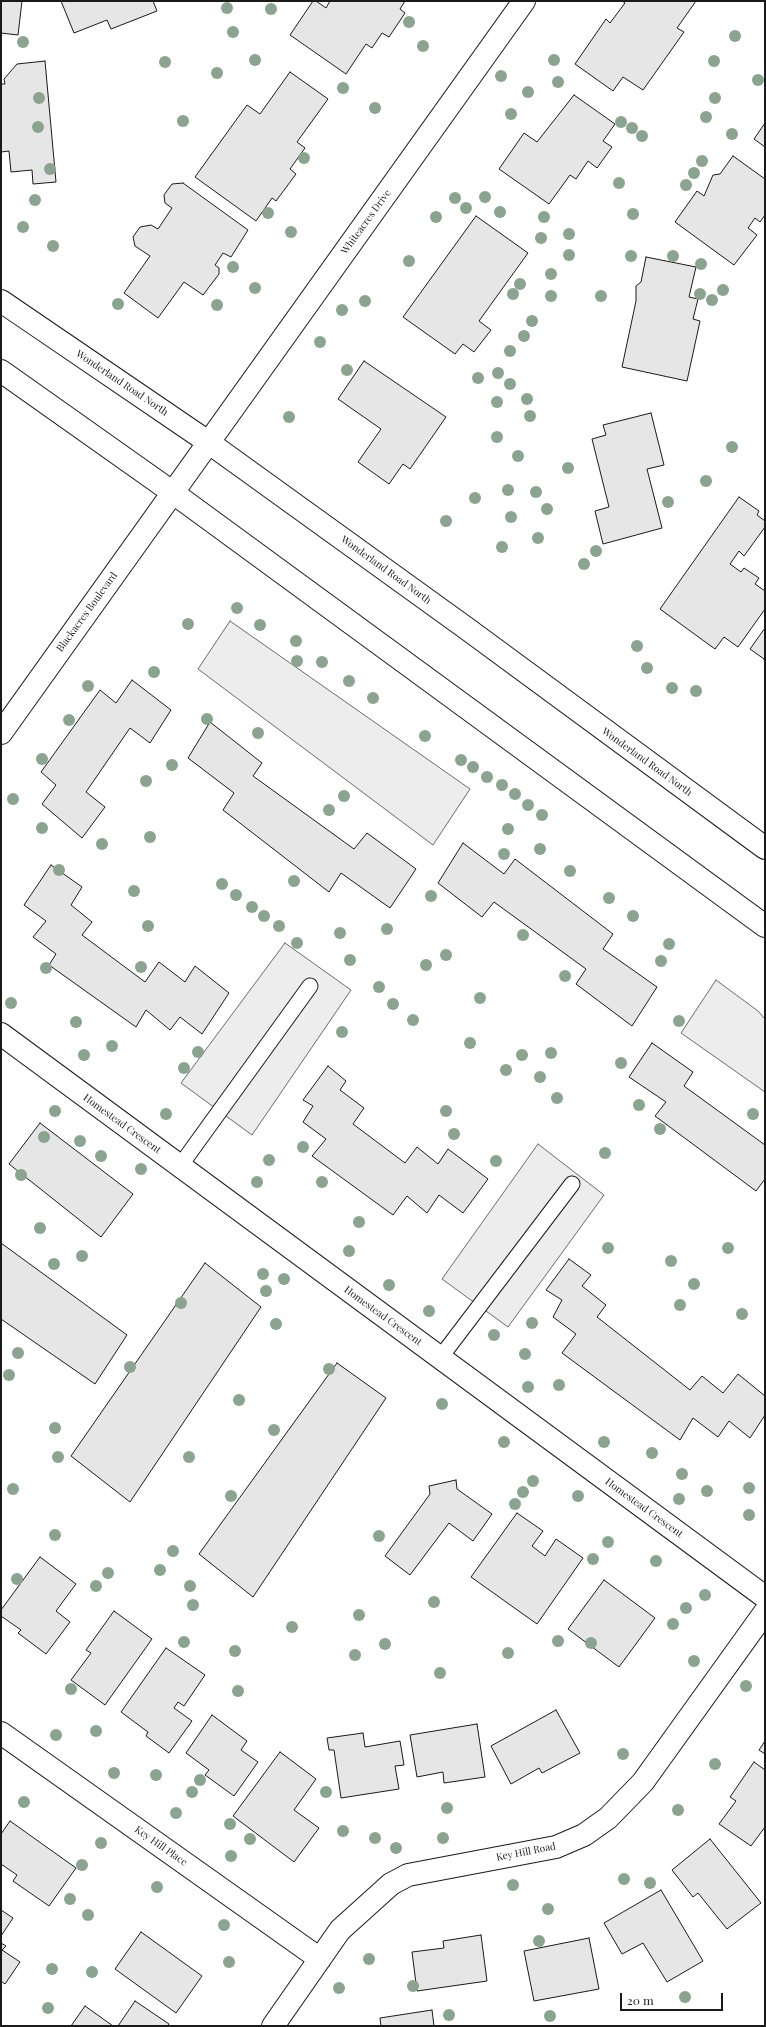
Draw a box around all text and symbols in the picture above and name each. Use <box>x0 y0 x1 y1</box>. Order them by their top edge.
street label: Whiteacres Drive <box>339 187 393 257</box>
street label: Wonderland Road North <box>74 348 170 418</box>
street label: Wonderland Road North <box>339 533 433 607</box>
street label: Blackacres Boulevard <box>54 570 120 654</box>
street label: Wonderland Road North <box>600 725 694 799</box>
street label: Homestead Crescent <box>81 1092 163 1156</box>
street label: Homestead Crescent <box>342 1284 424 1348</box>
street label: Homestead Crescent <box>603 1476 685 1540</box>
street label: Key Hill Place <box>132 1824 190 1868</box>
street label: Key Hill Road <box>495 1840 557 1864</box>
scale bar <box>622 1985 725 2011</box>
text: 20 m <box>627 1992 654 2008</box>

